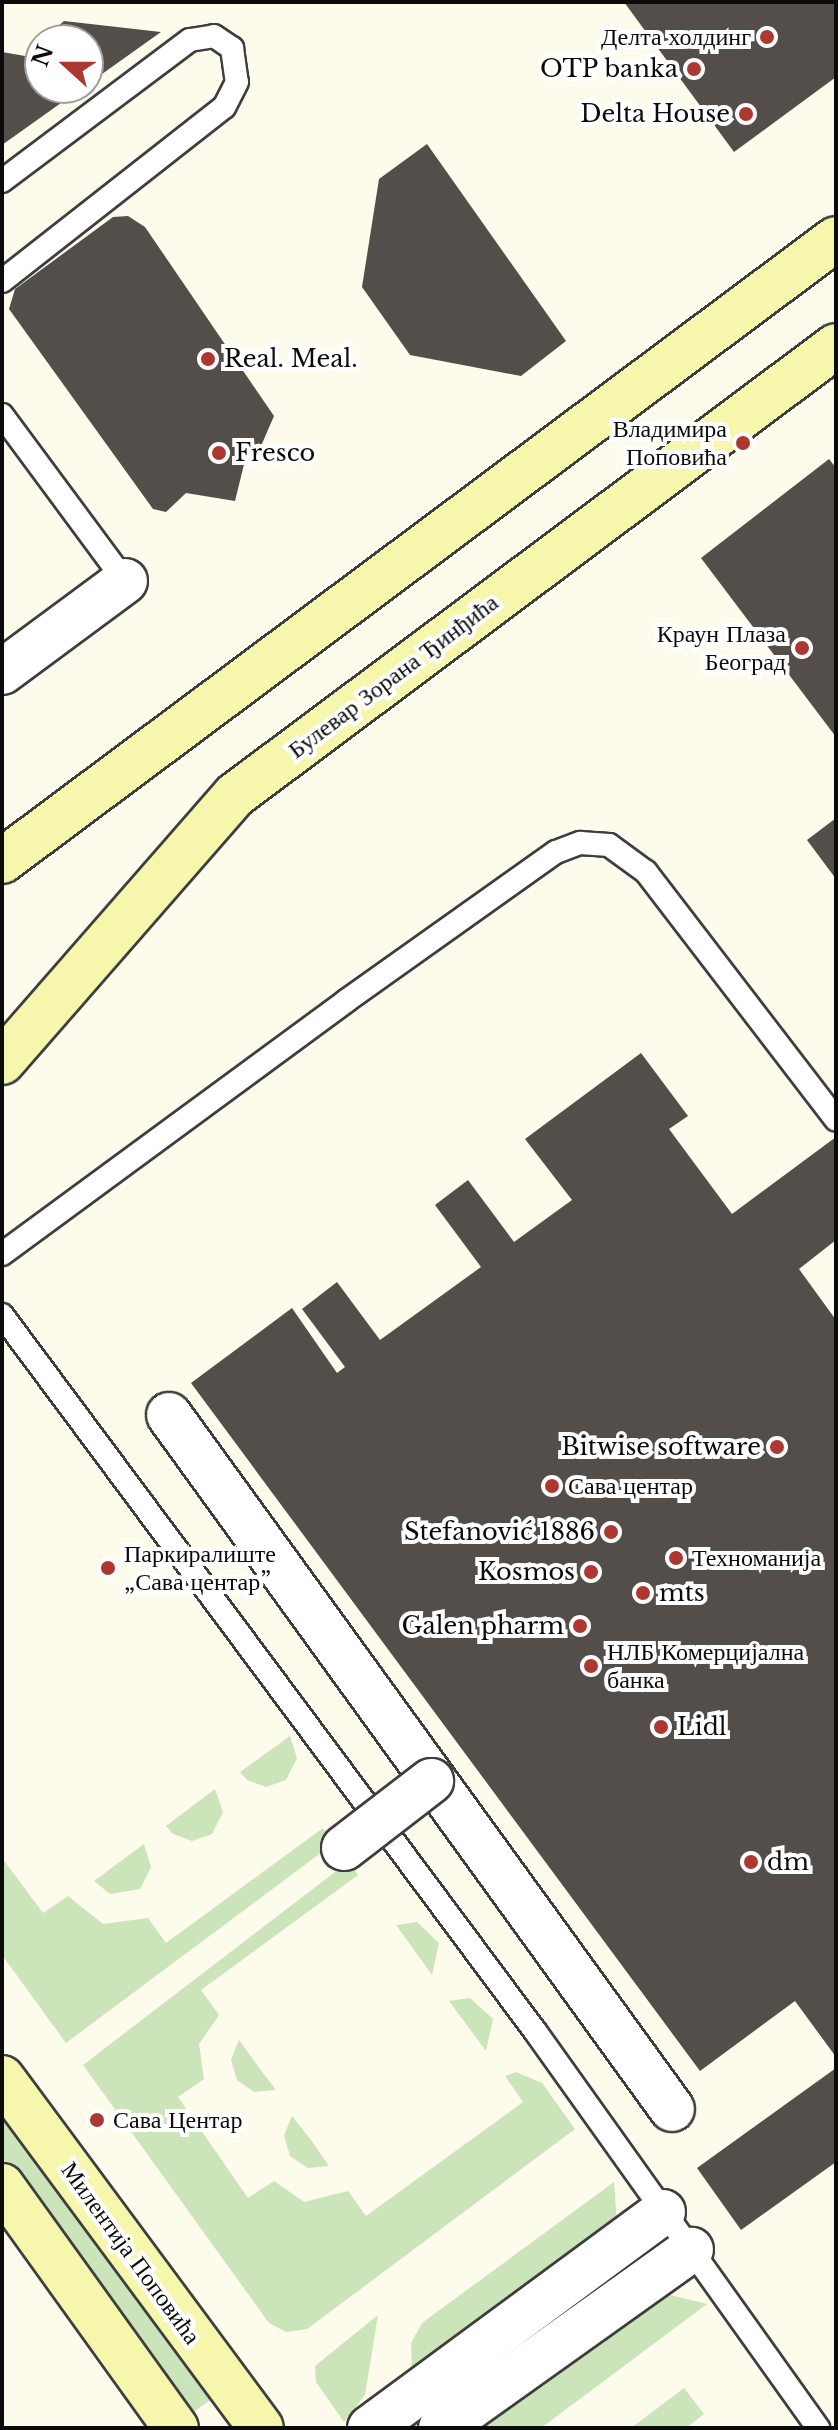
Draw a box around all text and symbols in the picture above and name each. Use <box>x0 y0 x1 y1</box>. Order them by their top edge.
place label: Делта холдинг <box>601 23 751 51</box>
north arrow <box>24 24 104 104</box>
marker: Делта холдинг <box>758 28 776 46</box>
text: N <box>27 41 59 70</box>
place label: OTP banka <box>539 55 678 83</box>
marker: OTP banka <box>685 60 703 78</box>
place label: Delta House <box>580 100 730 128</box>
marker: Delta House <box>737 105 755 123</box>
place label: Real. Meal. <box>224 345 358 373</box>
marker: Real. Meal. <box>199 350 217 368</box>
place label: Владимира Поповића <box>613 415 727 471</box>
marker: Владимира Поповића <box>734 434 752 452</box>
place label: Fresco <box>235 439 315 467</box>
marker: Fresco <box>210 444 228 462</box>
street label: Булевар Зорана Ђинђића <box>282 588 504 764</box>
place label: Краун Плаза Београд <box>657 620 786 676</box>
marker: Краун Плаза Београд <box>793 639 811 657</box>
place label: Bitwise software <box>561 1433 761 1461</box>
marker: Bitwise software <box>768 1438 786 1456</box>
place label: Сава центар <box>568 1472 693 1500</box>
marker: Сава центар <box>543 1477 561 1495</box>
place label: Stefanović 1886 <box>404 1518 595 1546</box>
marker: Stefanović 1886 <box>602 1523 620 1541</box>
place label: Паркиралиште „Сава центар” <box>124 1540 276 1596</box>
place label: Техноманија <box>692 1544 821 1572</box>
marker: Техноманија <box>667 1549 685 1567</box>
place label: Kosmos <box>478 1558 575 1586</box>
marker: Паркиралиште „Сава центар” <box>99 1559 117 1577</box>
marker: Kosmos <box>582 1563 600 1581</box>
place label: mts <box>659 1579 705 1607</box>
marker: mts <box>634 1584 652 1602</box>
place label: Galen pharm <box>402 1612 564 1640</box>
marker: Galen pharm <box>571 1617 589 1635</box>
place label: НЛБ Комерцијална банка <box>607 1638 804 1694</box>
marker: НЛБ Комерцијална банка <box>582 1657 600 1675</box>
place label: Lidl <box>677 1713 727 1741</box>
marker: Lidl <box>652 1718 670 1736</box>
place label: dm <box>767 1848 809 1876</box>
marker: dm <box>742 1853 760 1871</box>
place label: Сава Центар <box>113 2106 242 2134</box>
marker: Сава Центар <box>88 2111 106 2129</box>
street label: Милентија Поповића <box>55 2156 207 2350</box>

